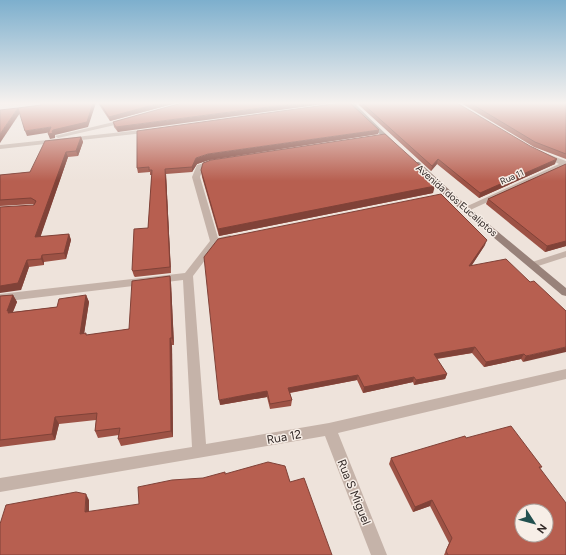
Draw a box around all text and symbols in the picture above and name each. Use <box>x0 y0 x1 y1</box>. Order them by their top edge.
street label: Avenida dos Eucaliptos <box>413 161 500 240</box>
street label: Rua 11 <box>498 166 525 187</box>
street label: Rua 12 <box>266 427 302 447</box>
street label: Rua S Miguel <box>334 457 374 527</box>
north arrow <box>514 503 554 543</box>
text: N <box>534 521 549 536</box>

